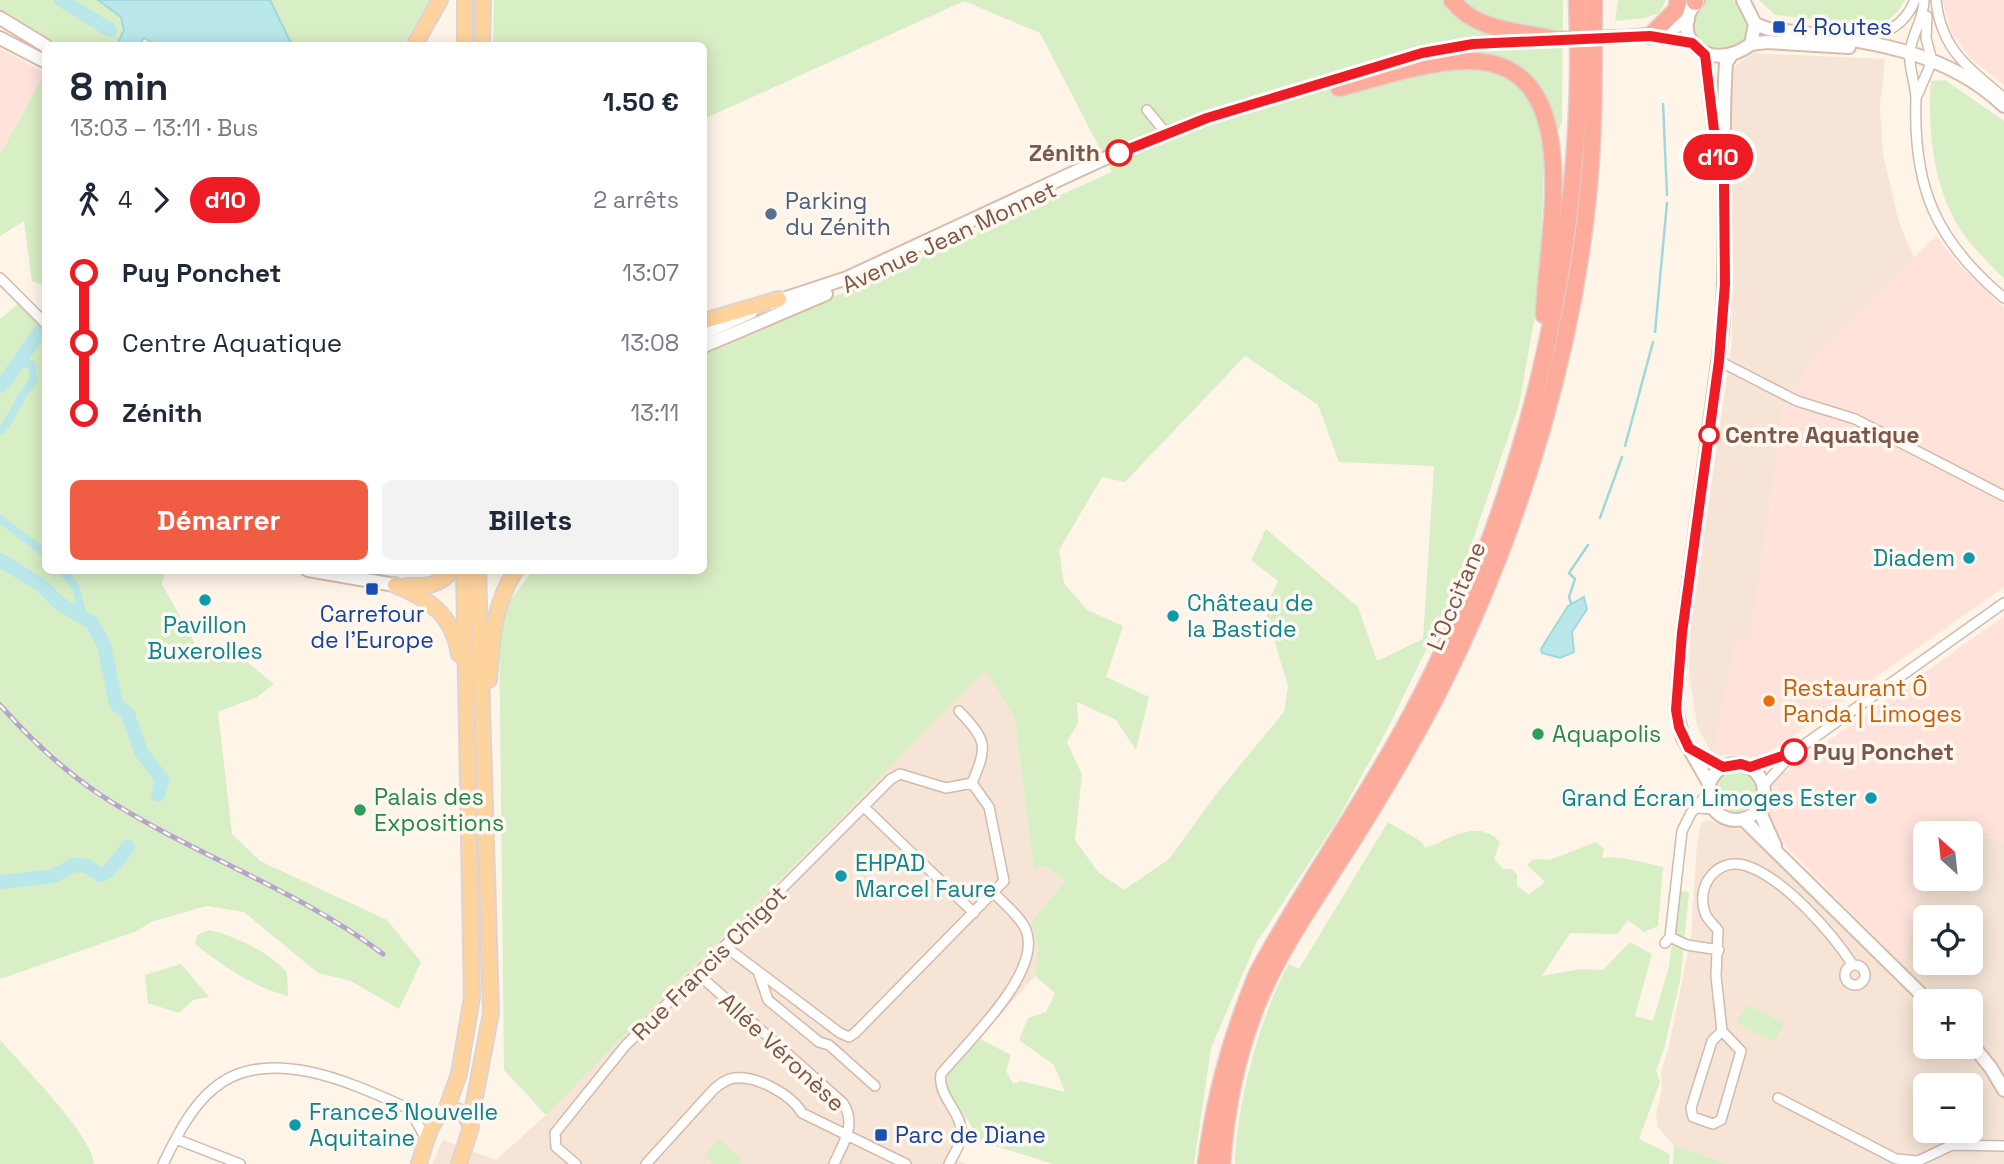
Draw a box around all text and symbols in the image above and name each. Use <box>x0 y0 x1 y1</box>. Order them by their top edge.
place label: 4 Routes <box>1793 12 1892 42</box>
marker: 4 Routes <box>1771 19 1787 35</box>
text: 8 min <box>70 63 168 111</box>
text: 1.50 € <box>603 85 679 119</box>
text: 13:03 – 13:11 · Bus <box>70 113 259 143</box>
line badge: d10 <box>1678 134 1758 180</box>
place label: Zénith <box>1029 138 1100 168</box>
marker: Zénith <box>1106 140 1132 166</box>
text: d10 <box>1697 141 1739 172</box>
street label: Avenue Jean Monnet <box>837 174 1061 300</box>
icon: walk <box>70 181 108 219</box>
icon: forward <box>142 181 180 219</box>
text: d10 <box>204 184 246 215</box>
text: 4 <box>118 185 132 215</box>
text: 2 arrêts <box>593 185 679 215</box>
place label: Parking du Zénith <box>785 186 891 242</box>
marker: Parking du Zénith <box>763 206 779 222</box>
text: Puy Ponchet <box>122 256 281 290</box>
text: 13:07 <box>622 258 679 288</box>
text: Centre Aquatique <box>122 326 342 360</box>
text: 13:08 <box>621 328 679 358</box>
text: Zénith <box>122 396 203 430</box>
text: 13:11 <box>630 398 679 428</box>
place label: Centre Aquatique <box>1725 420 1920 450</box>
marker: Centre Aquatique <box>1699 425 1719 445</box>
button: Démarrer <box>70 480 368 560</box>
button: Billets <box>382 480 679 560</box>
street label: L'Occitane <box>1420 537 1492 655</box>
place label: Diadem <box>1873 543 1955 573</box>
marker: Diadem <box>1961 550 1977 566</box>
marker: Carrefour de l'Europe <box>364 581 380 597</box>
place label: Château de la Bastide <box>1187 588 1314 644</box>
marker: Pavillon Buxerolles <box>197 592 213 608</box>
place label: Carrefour de l'Europe <box>310 599 434 655</box>
marker: Château de la Bastide <box>1165 608 1181 624</box>
place label: Pavillon Buxerolles <box>147 610 263 666</box>
place label: Restaurant Ô Panda | Limoges <box>1783 673 1962 729</box>
marker: Restaurant Ô Panda | Limoges <box>1761 693 1777 709</box>
place label: Aquapolis <box>1552 719 1661 749</box>
marker: Aquapolis <box>1530 726 1546 742</box>
place label: Puy Ponchet <box>1813 737 1954 767</box>
marker: Puy Ponchet <box>1781 739 1807 765</box>
place label: Palais des Expositions <box>374 782 504 838</box>
place label: Grand Écran Limoges Ester <box>1561 783 1857 813</box>
marker: Grand Écran Limoges Ester <box>1863 790 1879 806</box>
marker: Palais des Expositions <box>352 802 368 818</box>
north arrow <box>1913 821 1983 891</box>
map controls <box>1913 821 1983 1143</box>
place label: EHPAD Marcel Faure <box>855 848 996 904</box>
marker: EHPAD Marcel Faure <box>833 868 849 884</box>
street label: Rue Francis Chigot <box>625 879 793 1047</box>
button: locate <box>1913 905 1983 975</box>
street label: Allée Véronèse <box>713 986 851 1118</box>
button: + <box>1913 989 1983 1059</box>
button: − <box>1913 1073 1983 1143</box>
place label: France3 Nouvelle Aquitaine <box>309 1097 498 1153</box>
marker: France3 Nouvelle Aquitaine <box>287 1117 303 1133</box>
place label: Parc de Diane <box>895 1120 1046 1150</box>
marker: Parc de Diane <box>873 1127 889 1143</box>

